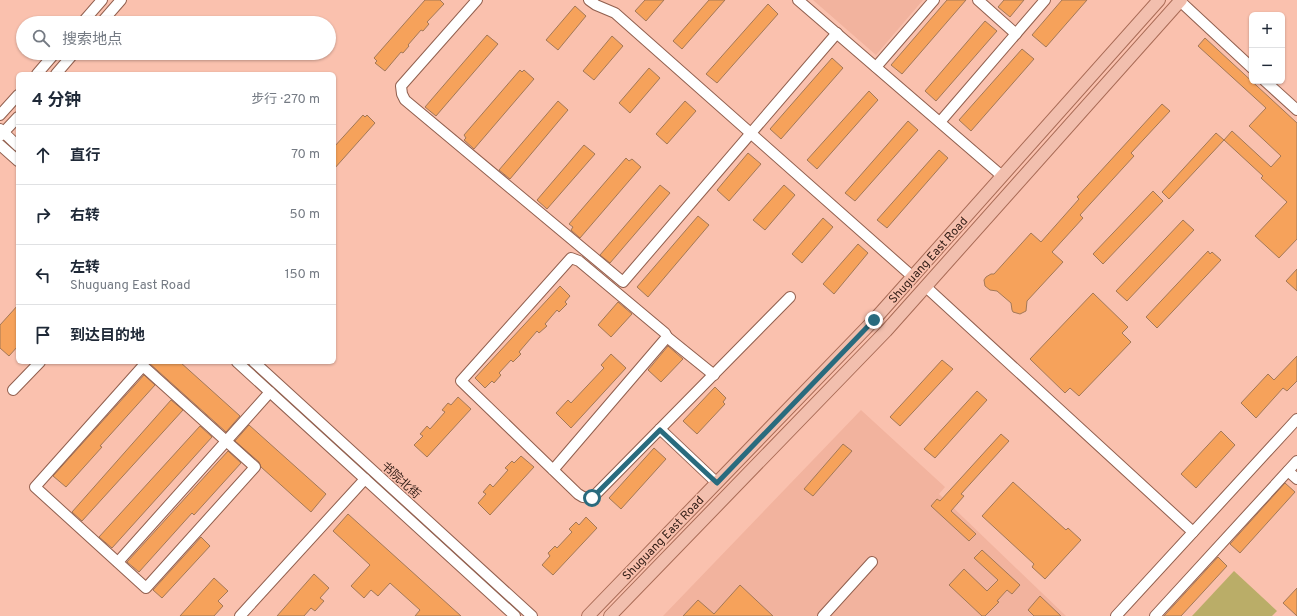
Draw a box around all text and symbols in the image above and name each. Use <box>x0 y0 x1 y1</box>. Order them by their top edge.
map controls <box>1249 12 1285 84</box>
button: + <box>1249 12 1285 48</box>
search box <box>16 16 336 60</box>
icon: search <box>30 27 52 49</box>
text: 搜索地点 <box>62 31 122 50</box>
button: − <box>1249 48 1285 84</box>
text: 4 分钟 <box>32 90 81 112</box>
text: 步行 · 270 m <box>251 92 320 108</box>
icon: ahead <box>32 144 54 166</box>
text: 直行 <box>70 147 100 166</box>
text: 70 m <box>291 147 320 163</box>
icon: right <box>32 204 54 226</box>
text: 右转 <box>70 207 100 226</box>
text: 50 m <box>290 207 320 223</box>
street label: Shuguang East Road <box>886 214 972 307</box>
text: 左转 <box>70 259 100 278</box>
icon: left <box>32 264 54 286</box>
text: 150 m <box>285 267 320 283</box>
text: Shuguang East Road <box>70 278 191 294</box>
route end <box>865 311 883 329</box>
icon: arrive <box>32 324 54 346</box>
text: 到达目的地 <box>70 327 145 346</box>
street label: 书院北街 <box>377 459 424 503</box>
route start <box>583 489 601 507</box>
street label: Shuguang East Road <box>619 493 708 584</box>

